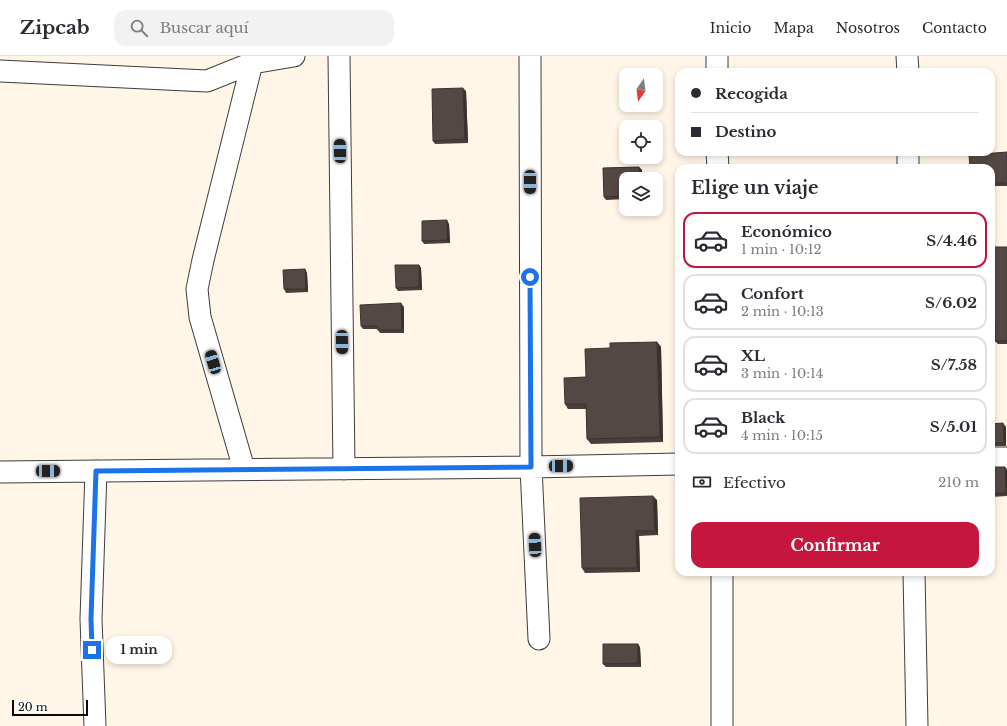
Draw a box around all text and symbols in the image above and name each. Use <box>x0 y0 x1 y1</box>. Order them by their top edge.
search box <box>114 10 394 46</box>
text: Zipcab <box>20 16 90 39</box>
icon: search <box>128 17 150 39</box>
text: Buscar aquí <box>160 18 249 37</box>
text: Inicio <box>710 19 751 37</box>
text: Mapa <box>773 19 814 37</box>
text: Nosotros <box>836 19 900 37</box>
text: Contacto <box>922 19 987 37</box>
north arrow <box>619 68 663 112</box>
map controls <box>619 68 663 216</box>
text: Recogida <box>715 84 788 103</box>
button: locate <box>619 120 663 164</box>
text: Destino <box>715 122 777 141</box>
car <box>334 139 346 163</box>
car <box>524 170 536 194</box>
button: layers <box>619 172 663 216</box>
text: Elige un viaje <box>691 177 818 199</box>
icon: car <box>693 222 729 258</box>
text: Económico <box>741 222 832 241</box>
text: S/4.46 <box>926 231 977 250</box>
text: 1 min · 10:12 <box>741 241 822 258</box>
route start <box>521 268 539 286</box>
icon: car <box>693 284 729 320</box>
text: Confort <box>741 284 804 303</box>
text: S/6.02 <box>925 293 977 312</box>
text: 2 min · 10:13 <box>741 303 824 320</box>
car <box>336 330 348 354</box>
icon: car <box>693 346 729 382</box>
text: XL <box>741 346 765 365</box>
car <box>204 349 222 375</box>
text: S/7.58 <box>931 355 977 374</box>
text: 3 min · 10:14 <box>741 365 823 382</box>
icon: car <box>693 408 729 444</box>
text: Black <box>741 408 785 427</box>
text: S/5.01 <box>930 417 977 436</box>
text: 4 min · 10:15 <box>741 427 823 444</box>
car <box>549 460 573 472</box>
car <box>36 465 60 477</box>
icon: cash <box>691 471 713 493</box>
text: Efectivo <box>723 473 786 492</box>
text: 210 m <box>938 474 979 491</box>
button: Confirmar <box>691 522 979 568</box>
car <box>528 533 542 557</box>
callout: 1 min <box>106 636 172 664</box>
route end <box>83 641 101 659</box>
text: 1 min <box>120 641 158 658</box>
scale bar <box>12 698 88 717</box>
text: 20 m <box>18 700 48 714</box>

